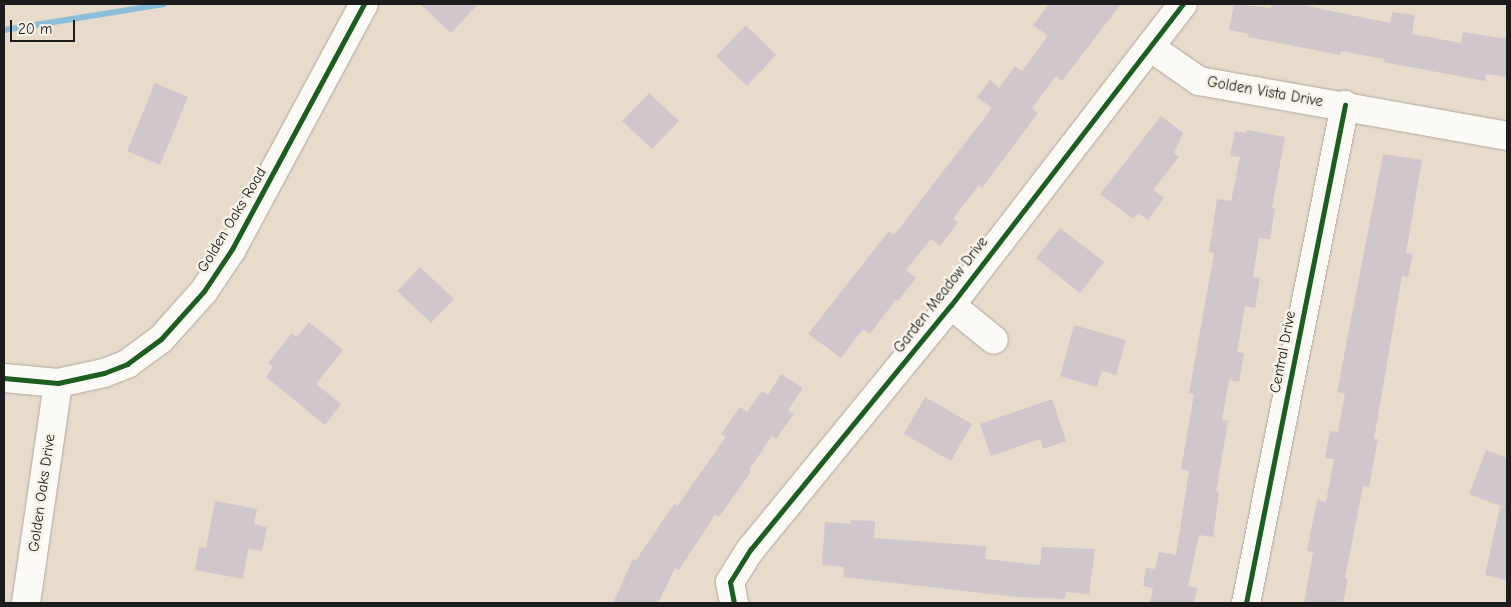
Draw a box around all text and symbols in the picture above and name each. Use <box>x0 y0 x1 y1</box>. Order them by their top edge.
scale bar <box>12 10 78 42</box>
text: 20 m <box>18 20 52 38</box>
street label: Golden Vista Drive <box>1206 73 1324 111</box>
street label: Golden Oaks Road <box>194 164 270 276</box>
street label: Garden Meadow Drive <box>890 233 992 357</box>
street label: Central Drive <box>1266 309 1300 395</box>
street label: Golden Oaks Drive <box>25 433 59 553</box>

